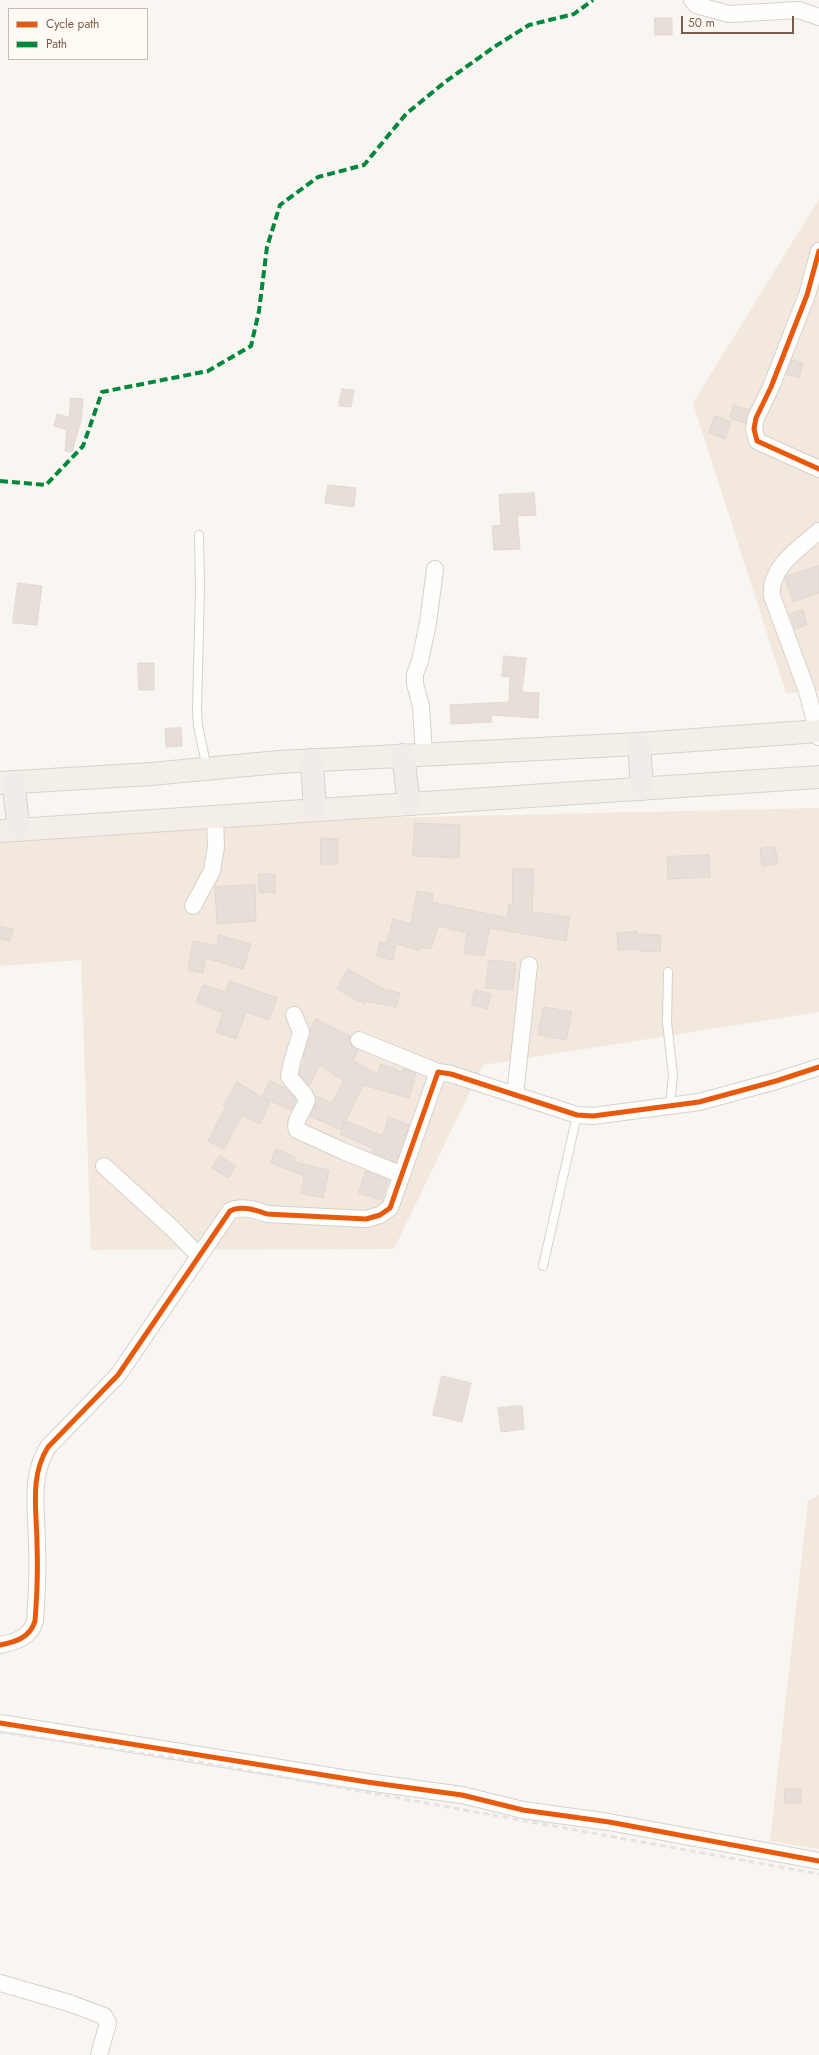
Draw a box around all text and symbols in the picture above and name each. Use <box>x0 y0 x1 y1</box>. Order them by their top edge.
legend <box>8 8 148 60</box>
scale bar <box>683 8 796 34</box>
text: 50 m <box>688 14 715 32</box>
text: Cycle path <box>46 15 99 33</box>
text: Path <box>46 35 67 53</box>

